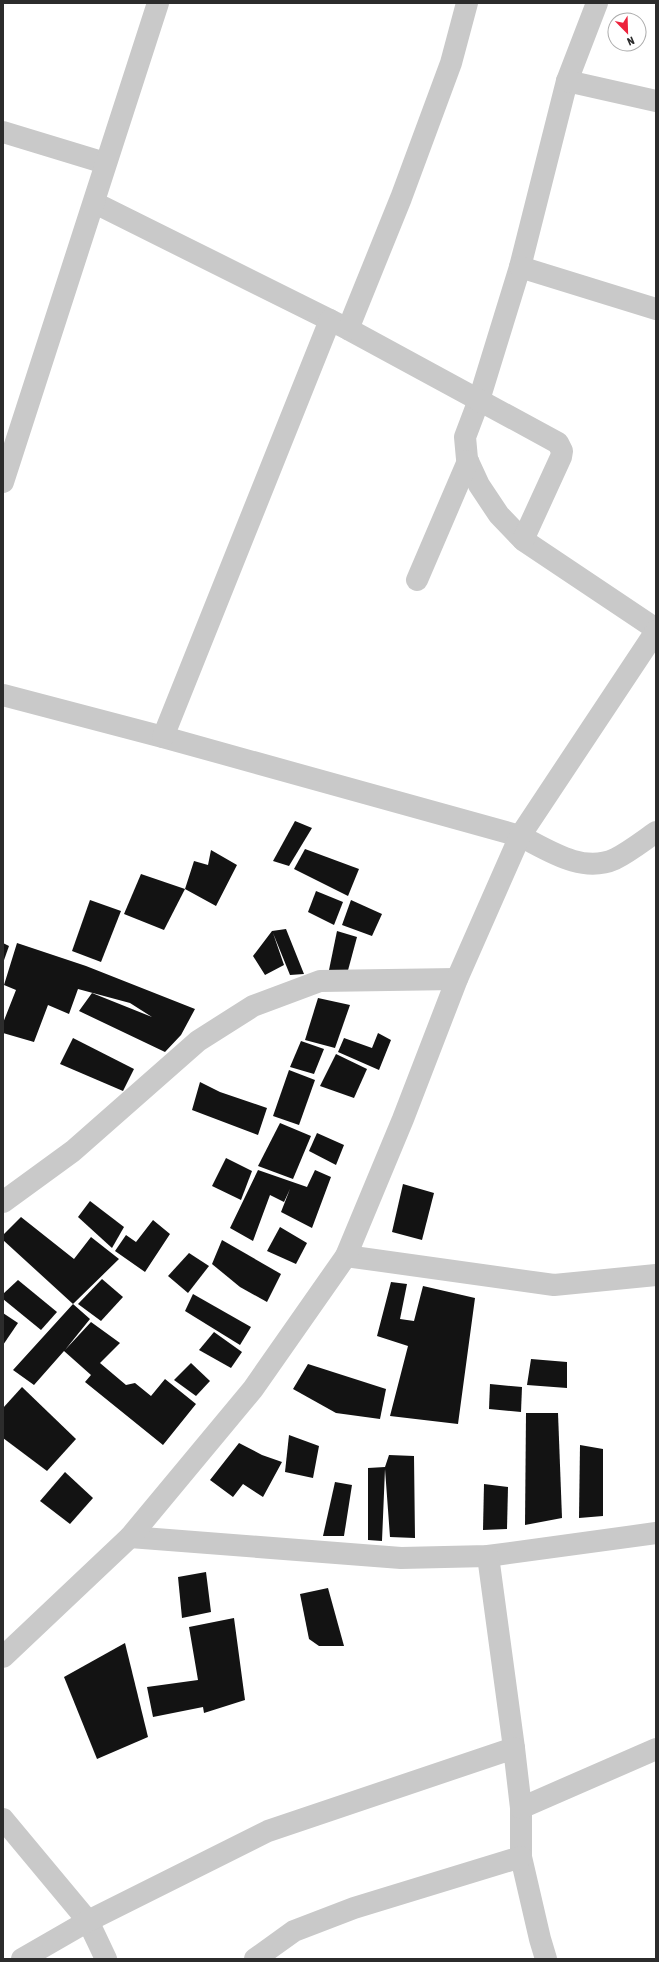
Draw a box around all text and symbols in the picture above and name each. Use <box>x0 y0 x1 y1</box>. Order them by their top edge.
north arrow <box>607 12 647 52</box>
text: N <box>626 34 636 48</box>

